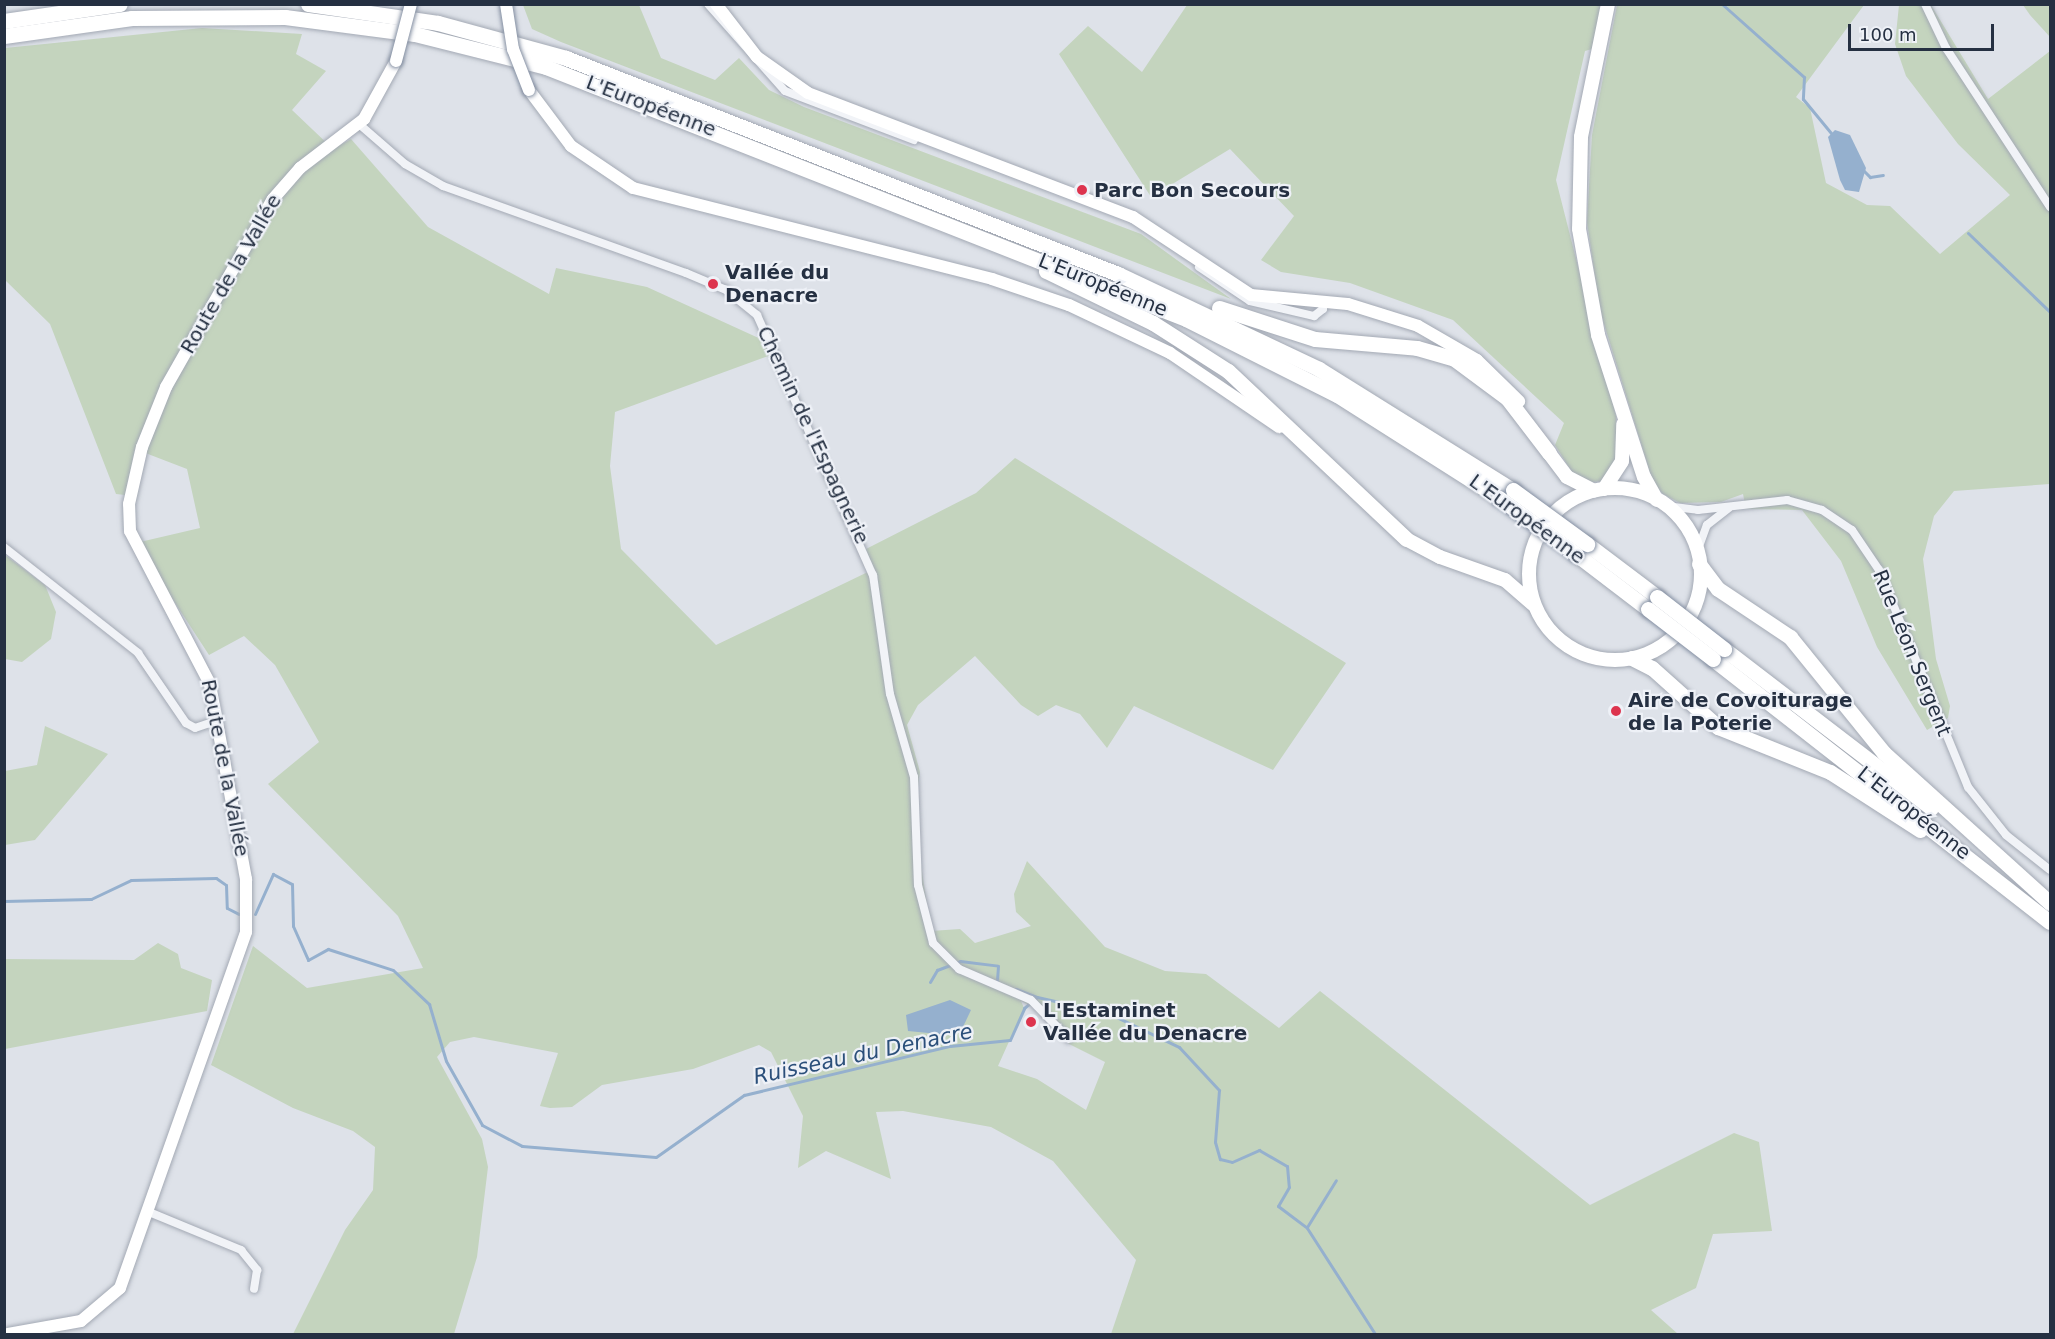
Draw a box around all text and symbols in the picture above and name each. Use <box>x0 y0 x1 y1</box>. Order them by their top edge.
scale bar <box>1851 12 1996 50</box>
text: 100 m <box>1859 24 1917 45</box>
street label: L'Européenne <box>583 70 719 142</box>
place label: Parc Bon Secours <box>1094 178 1290 202</box>
marker: Parc Bon Secours <box>1075 183 1089 197</box>
street label: Route de la Vallée <box>176 190 286 358</box>
street label: L'Européenne <box>1035 248 1171 322</box>
place label: Vallée du Denacre <box>725 260 829 307</box>
marker: Vallée du Denacre <box>706 277 720 291</box>
street label: Chemin de l'Espagnerie <box>752 322 874 548</box>
street label: L'Européenne <box>1465 469 1589 569</box>
street label: Rue Léon Sergent <box>1868 566 1956 740</box>
street label: Route de la Vallée <box>196 677 254 859</box>
place label: Aire de Covoiturage de la Poterie <box>1628 688 1853 735</box>
marker: Aire de Covoiturage de la Poterie <box>1609 704 1623 718</box>
street label: L'Européenne <box>1853 761 1975 865</box>
place label: L'Estaminet Vallée du Denacre <box>1043 999 1247 1046</box>
marker: L'Estaminet Vallée du Denacre <box>1024 1015 1038 1029</box>
water label: Ruisseau du Denacre <box>751 1018 975 1090</box>

